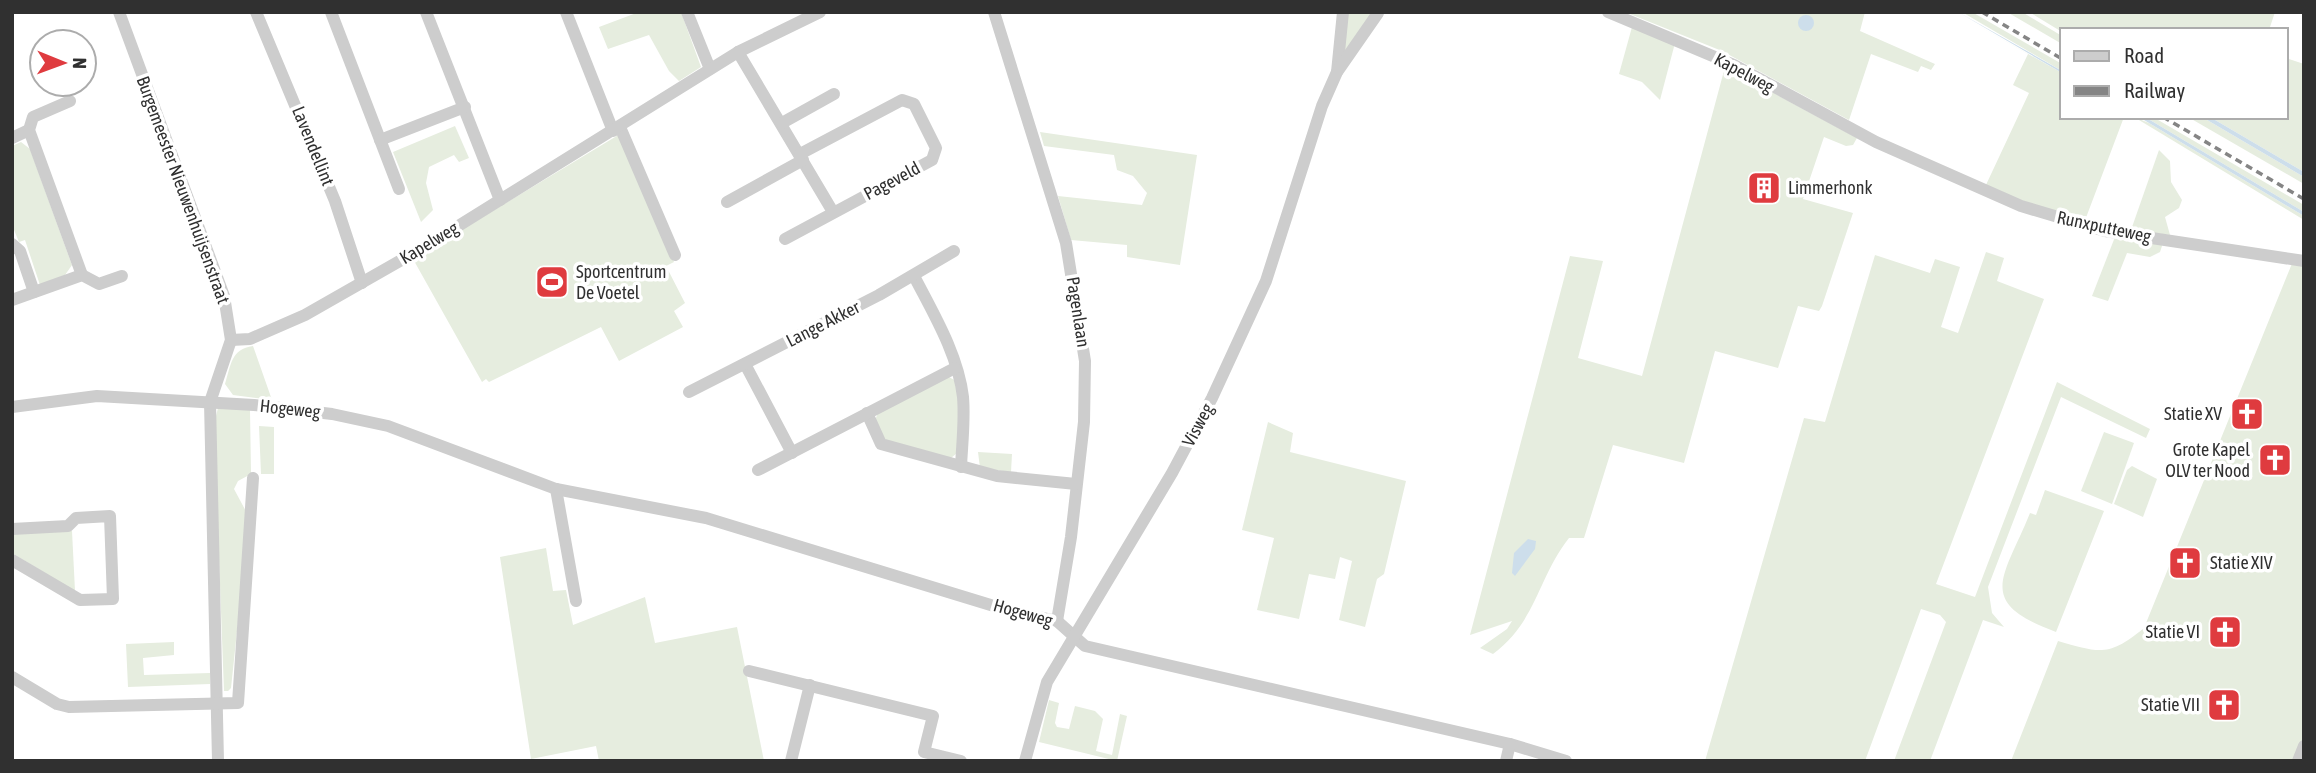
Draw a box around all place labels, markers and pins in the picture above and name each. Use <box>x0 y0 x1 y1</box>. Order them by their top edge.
building icon: Limmerhonk <box>1745 169 1783 207</box>
place label: Limmerhonk <box>1788 177 1872 198</box>
place label: Sportcentrum De Voetel <box>576 261 666 303</box>
sports icon: Sportcentrum De Voetel <box>533 263 571 301</box>
church icon: Statie XV <box>2228 395 2266 433</box>
place label: Statie XV <box>2164 403 2222 424</box>
place label: Grote Kapel OLV ter Nood <box>2165 439 2250 481</box>
church icon: Grote Kapel OLV ter Nood <box>2256 441 2294 479</box>
church icon: Statie XIV <box>2166 544 2204 582</box>
place label: Statie XIV <box>2210 552 2273 573</box>
church icon: Statie VI <box>2206 613 2244 651</box>
place label: Statie VI <box>2146 621 2200 642</box>
church icon: Statie VII <box>2205 686 2243 724</box>
place label: Statie VII <box>2141 694 2200 715</box>

